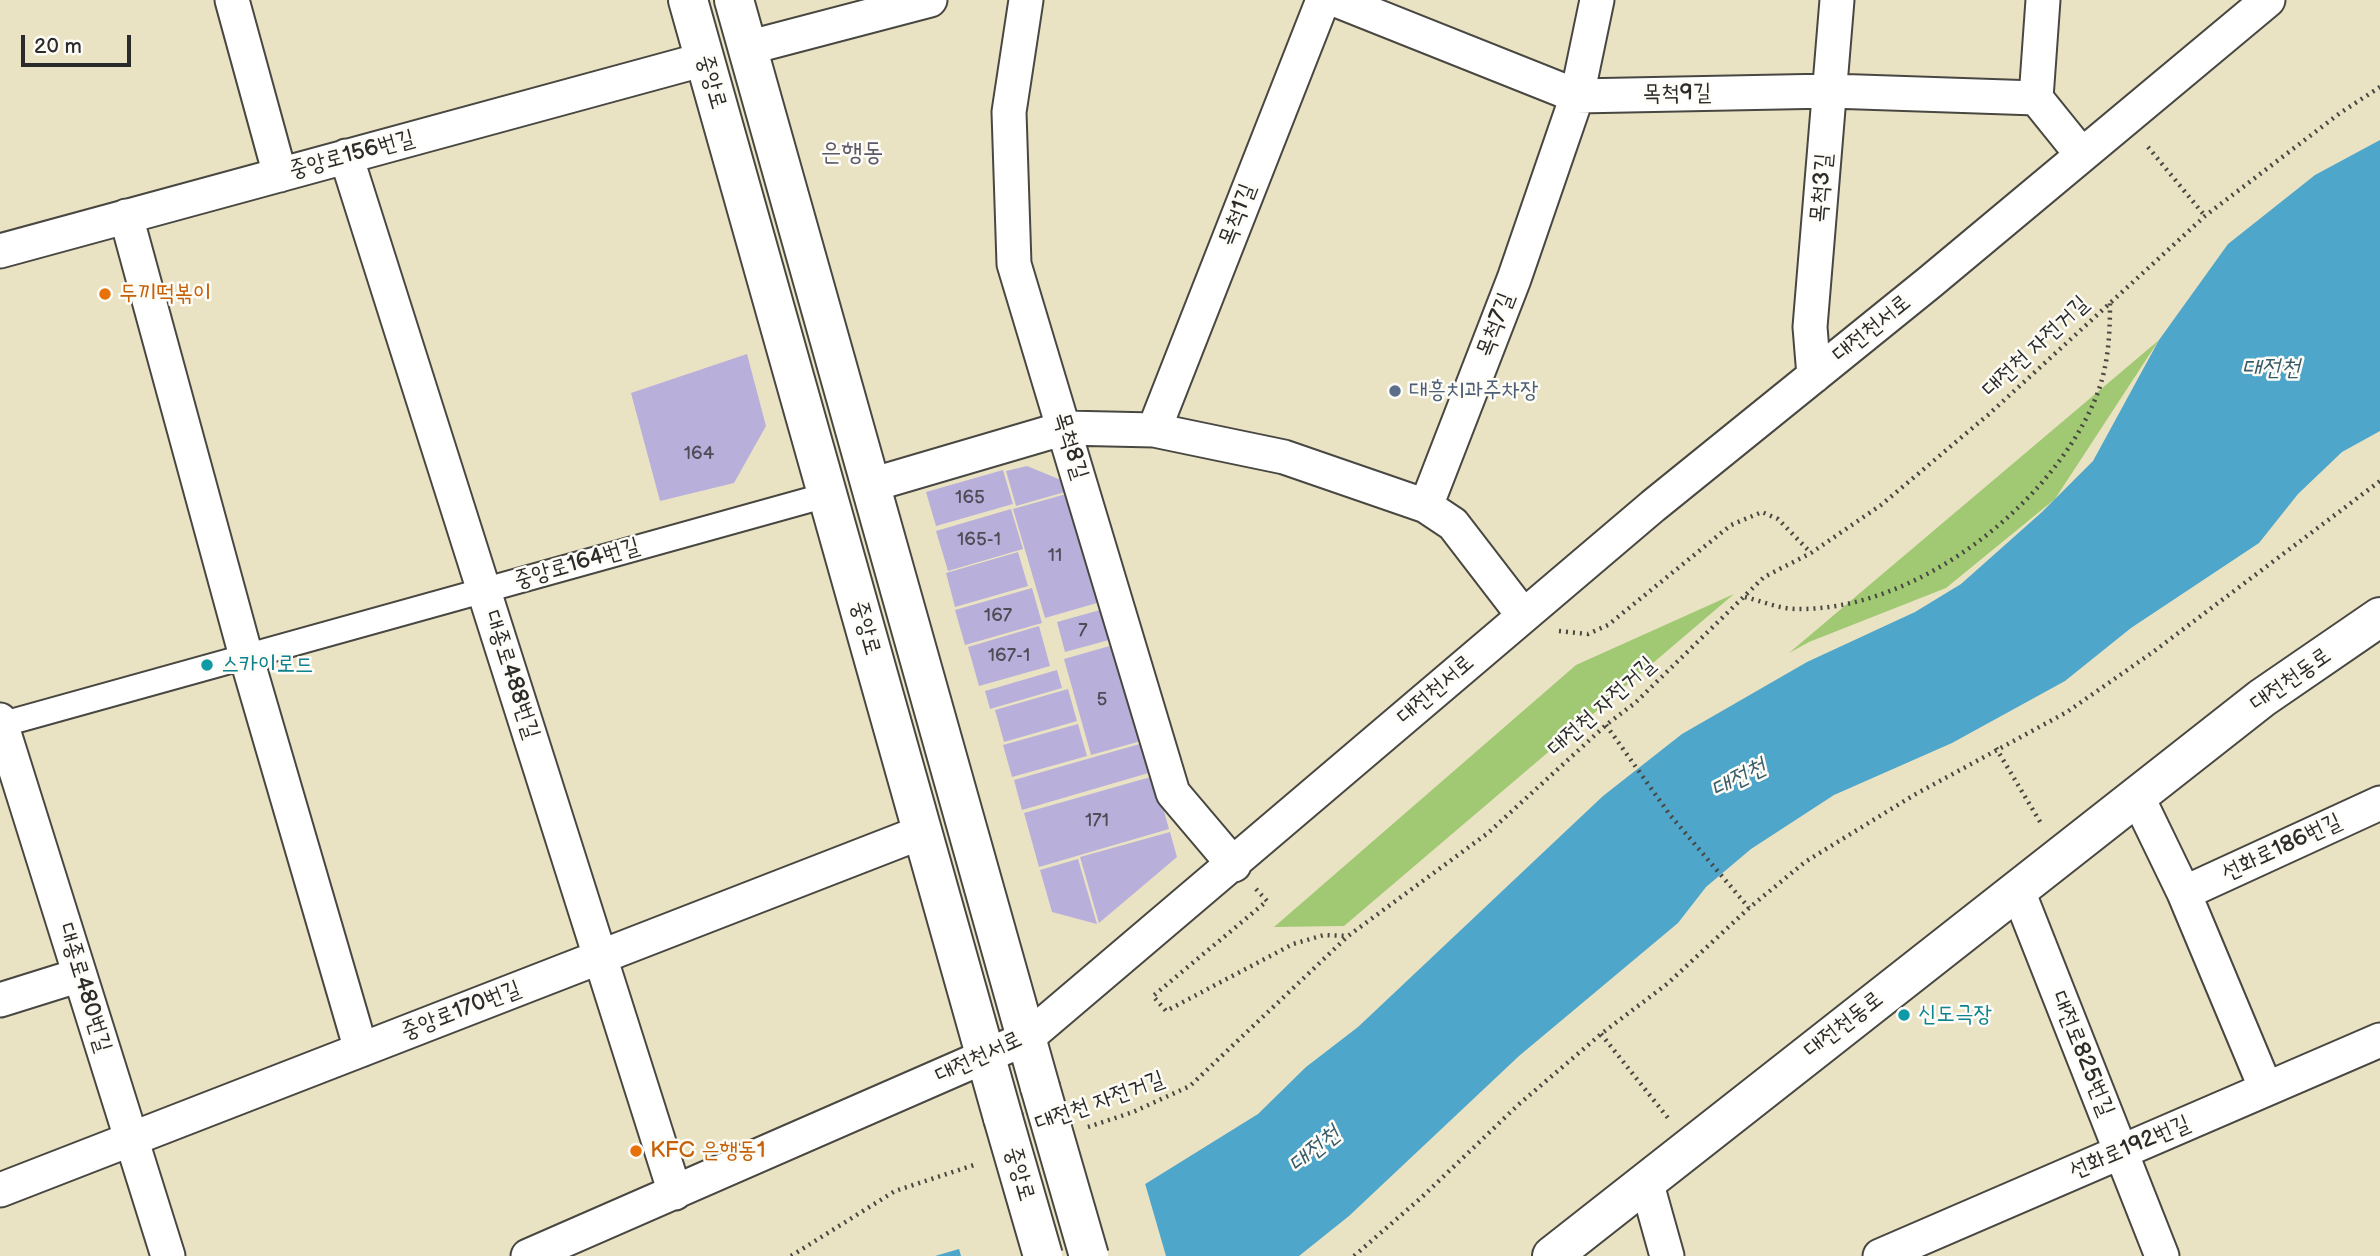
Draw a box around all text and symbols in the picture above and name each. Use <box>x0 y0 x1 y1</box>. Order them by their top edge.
scale bar <box>24 21 135 65</box>
text: 20 m <box>34 34 82 59</box>
street label: 중앙로 <box>690 52 732 112</box>
street label: 목척9길 <box>1642 80 1712 108</box>
street label: 중앙로156번길 <box>286 125 418 185</box>
district label: 은행동 <box>821 137 883 169</box>
street label: 목척3길 <box>1805 152 1839 224</box>
street label: 목척1길 <box>1214 180 1262 250</box>
place label: 두끼떡볶이 <box>119 280 212 308</box>
marker: 두끼떡볶이 <box>97 286 113 302</box>
street label: 목척7길 <box>1471 289 1521 361</box>
street label: 대전천서로 <box>1827 289 1917 369</box>
street label: 대전천 자전거길 <box>1977 291 2095 403</box>
water label: 대전천 <box>2242 355 2300 383</box>
place label: 대흥치과주차장 <box>1409 377 1539 405</box>
marker: 대흥치과주차장 <box>1387 383 1403 399</box>
street label: 목척8길 <box>1047 409 1093 483</box>
house number: 164 <box>684 443 714 465</box>
house number: 165 <box>955 487 985 509</box>
house number: 165-1 <box>957 529 1001 551</box>
street label: 중앙로164번길 <box>511 533 643 595</box>
house number: 11 <box>1048 545 1062 567</box>
street label: 중앙로 <box>844 598 886 658</box>
house number: 167 <box>984 605 1012 627</box>
street label: 대종로488번길 <box>477 607 545 743</box>
house number: 7 <box>1078 620 1088 642</box>
street label: 대전천동로 <box>2245 642 2337 718</box>
house number: 167-1 <box>988 645 1030 667</box>
street label: 대전천서로 <box>1392 649 1480 731</box>
place label: 스카이로드 <box>221 651 314 679</box>
street label: 대전천 자전거길 <box>1542 651 1662 763</box>
marker: 스카이로드 <box>199 657 215 673</box>
house number: 5 <box>1097 689 1107 711</box>
water label: 대전천 <box>1707 753 1771 805</box>
street label: 선화로186번길 <box>2218 808 2346 888</box>
house number: 171 <box>1085 810 1109 832</box>
street label: 대종로480번길 <box>51 920 117 1056</box>
street label: 중앙로170번길 <box>397 975 525 1047</box>
street label: 대전천동로 <box>1799 986 1889 1064</box>
street label: 대전로825번길 <box>2044 987 2120 1121</box>
place label: 신도극장 <box>1918 1001 1992 1029</box>
marker: 신도극장 <box>1896 1007 1912 1023</box>
street label: 대전천서로 <box>931 1026 1027 1090</box>
street label: 대전천 자전거길 <box>1031 1066 1169 1138</box>
street label: 선화로192번길 <box>2066 1110 2194 1186</box>
water label: 대전천 <box>1283 1121 1347 1179</box>
place label: KFC 은행동1 <box>650 1137 766 1165</box>
marker: KFC 은행동1 <box>628 1143 644 1159</box>
street label: 중앙로 <box>998 1144 1040 1204</box>

